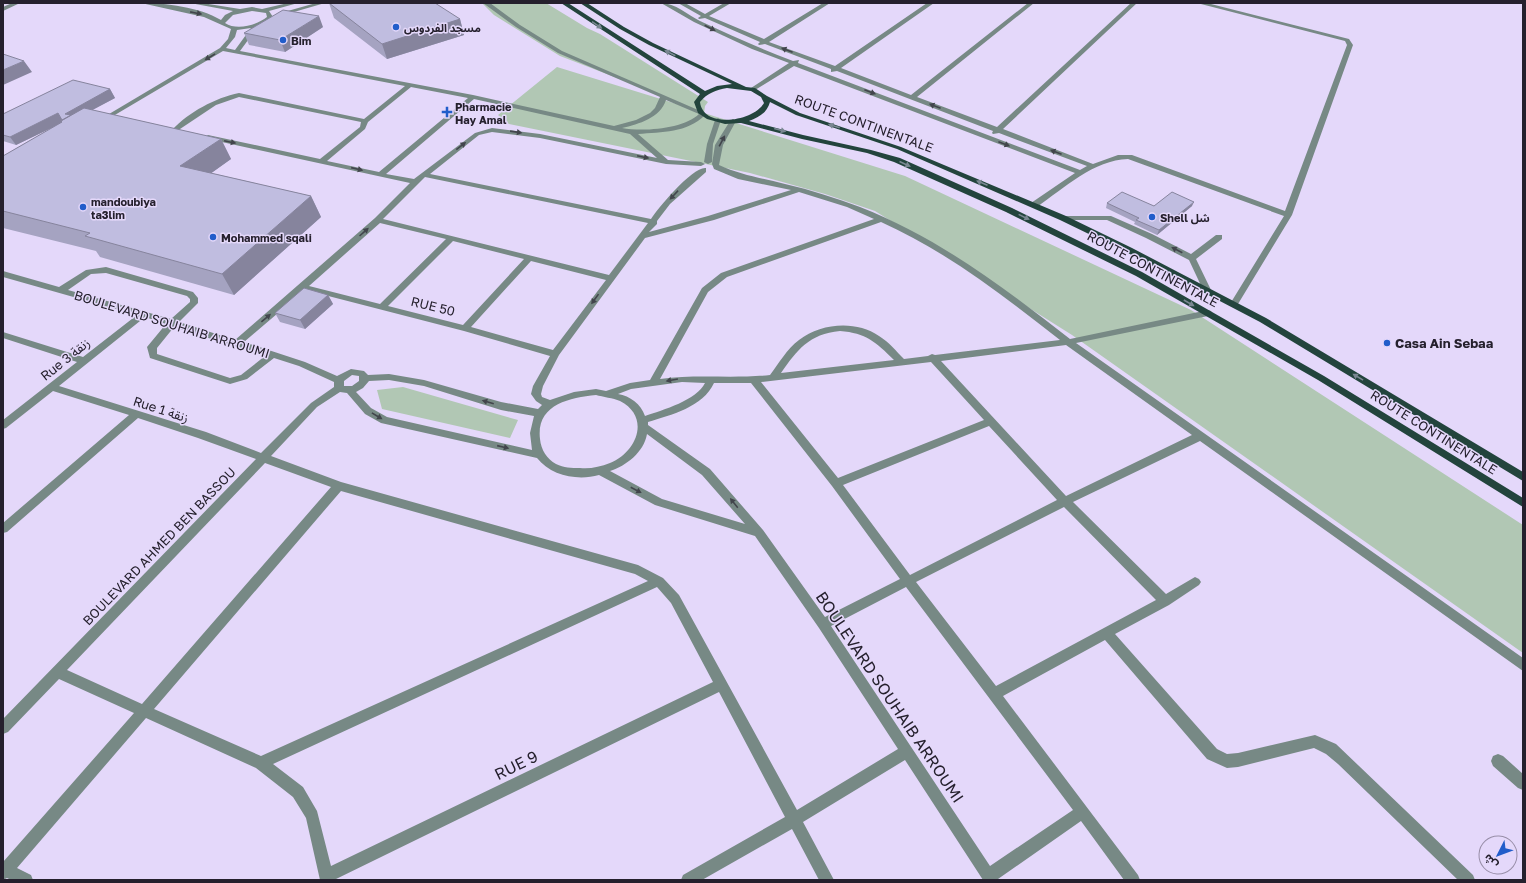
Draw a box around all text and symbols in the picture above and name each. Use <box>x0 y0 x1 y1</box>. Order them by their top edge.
one-way arrow <box>190 11 203 17</box>
place label: مسجد الفردوس <box>404 21 481 35</box>
one-way arrow <box>592 21 602 29</box>
marker: مسجد الفردوس <box>391 22 401 32</box>
one-way arrow <box>704 25 716 32</box>
place label: Bim <box>291 34 312 47</box>
marker: Bim <box>278 35 288 45</box>
one-way arrow <box>781 46 793 52</box>
one-way arrow <box>664 50 676 56</box>
one-way arrow <box>205 53 216 60</box>
street label: ROUTE CONTINENTALE <box>792 90 936 156</box>
one-way arrow <box>864 90 876 96</box>
place label: Pharmacie Hay Amal <box>455 100 512 126</box>
one-way arrow <box>928 102 940 108</box>
marker: Pharmacie Hay Amal <box>442 107 452 117</box>
one-way arrow <box>828 123 840 129</box>
one-way arrow <box>774 128 786 134</box>
one-way arrow <box>509 129 522 135</box>
one-way arrow <box>719 136 725 147</box>
one-way arrow <box>224 139 237 145</box>
one-way arrow <box>999 141 1011 147</box>
one-way arrow <box>456 142 467 151</box>
one-way arrow <box>1050 148 1062 154</box>
one-way arrow <box>637 154 649 160</box>
one-way arrow <box>900 161 911 167</box>
one-way arrow <box>351 167 364 173</box>
one-way arrow <box>976 180 987 186</box>
one-way arrow <box>669 190 678 201</box>
place label: mandoubiya ta3lim <box>91 195 156 221</box>
marker: mandoubiya ta3lim <box>78 202 88 212</box>
place label: Shell شل <box>1160 211 1210 225</box>
marker: Shell شل <box>1147 212 1157 222</box>
one-way arrow <box>1018 214 1030 220</box>
one-way arrow <box>359 228 369 237</box>
street label: ROUTE CONTINENTALE <box>1085 228 1221 310</box>
place label: Mohammed sqali <box>221 231 312 244</box>
marker: Mohammed sqali <box>208 232 218 242</box>
one-way arrow <box>1171 247 1183 253</box>
street label: BOULEVARD SOUHAIB ARROUMI <box>72 287 272 361</box>
street label: RUE 50 <box>409 293 457 319</box>
one-way arrow <box>591 294 599 304</box>
one-way arrow <box>1183 299 1195 306</box>
one-way arrow <box>261 313 272 322</box>
street label: Rue 3 زنقة <box>37 334 93 384</box>
place label: Casa Ain Sebaa <box>1395 335 1494 351</box>
marker: Casa Ain Sebaa <box>1382 338 1392 348</box>
one-way arrow <box>1352 374 1364 381</box>
one-way arrow <box>666 377 678 383</box>
street label: ROUTE CONTINENTALE <box>1368 386 1500 478</box>
street label: Rue 1 زنقة <box>131 393 191 425</box>
one-way arrow <box>481 399 493 405</box>
one-way arrow <box>371 413 383 420</box>
one-way arrow <box>497 444 510 450</box>
street label: BOULEVARD AHMED BEN BASSOU <box>79 464 239 628</box>
one-way arrow <box>630 486 642 493</box>
one-way arrow <box>729 498 738 509</box>
street label: BOULEVARD SOUHAIB ARROUMI <box>812 588 968 806</box>
street label: RUE 9 <box>491 746 541 784</box>
north arrow <box>1478 835 1518 875</box>
text: ش <box>1480 851 1501 872</box>

